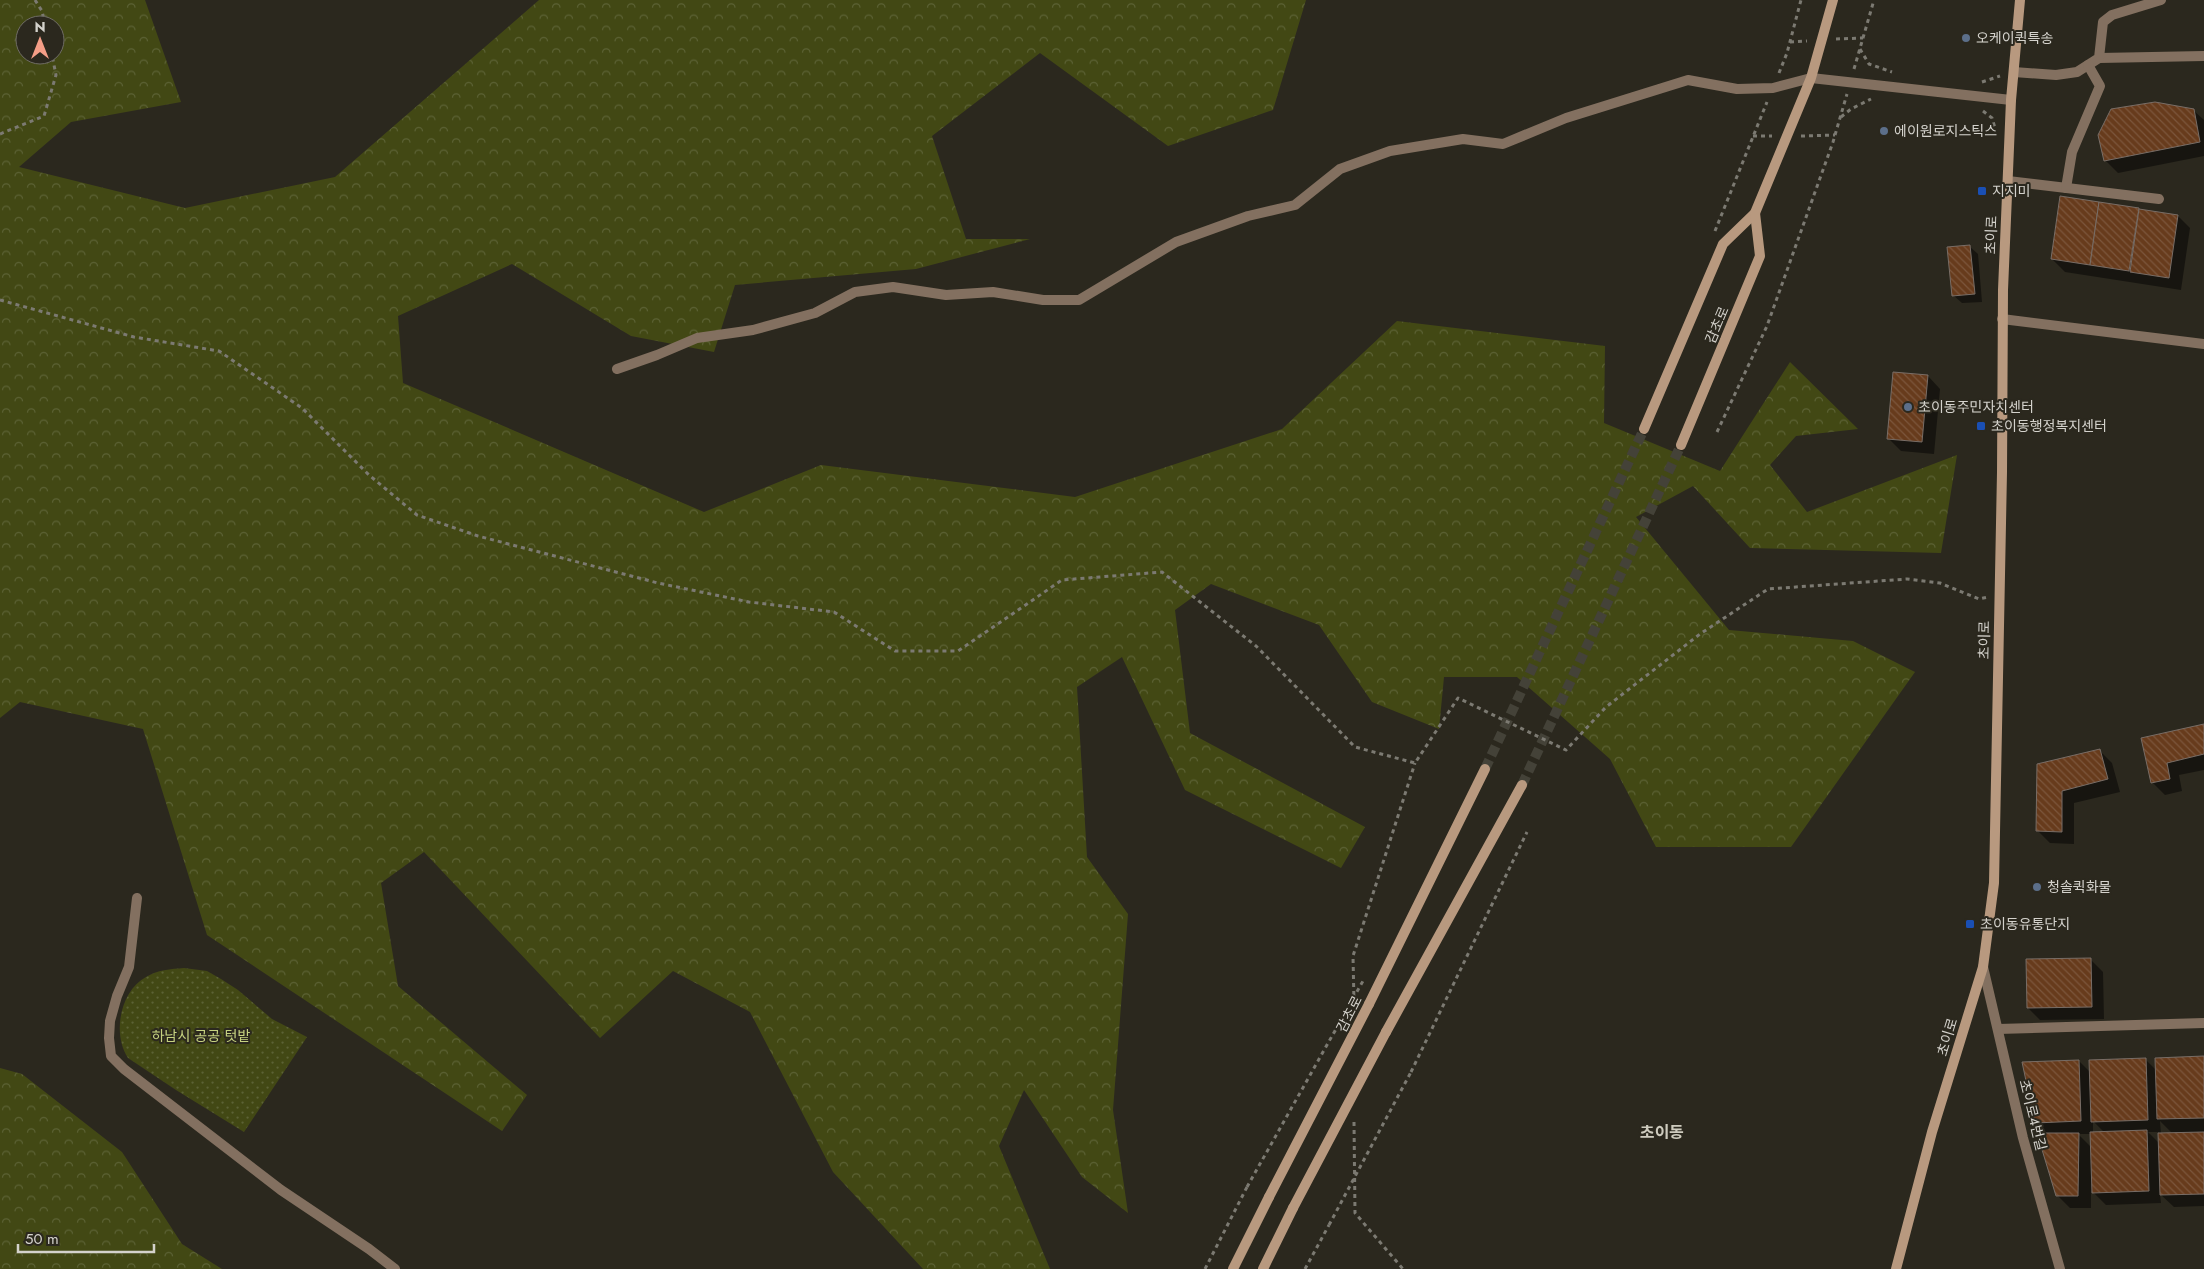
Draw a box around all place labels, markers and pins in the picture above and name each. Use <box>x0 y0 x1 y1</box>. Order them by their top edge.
place label: 오케이퀵특송 <box>1976 28 2053 48</box>
marker: 오케이퀵특송 <box>1960 32 1972 44</box>
place label: 에이원로지스틱스 <box>1894 121 1997 141</box>
marker: 에이원로지스틱스 <box>1878 125 1890 137</box>
place label: 지지미 <box>1992 181 2031 201</box>
marker: 지지미 <box>1976 185 1988 197</box>
place label: 초이동주민자치센터 <box>1918 397 2034 417</box>
marker: 초이동주민자치센터 <box>1902 401 1914 413</box>
place label: 초이동행정복지센터 <box>1991 416 2107 436</box>
marker: 초이동행정복지센터 <box>1975 420 1987 432</box>
place label: 청솔퀵화물 <box>2047 877 2112 897</box>
marker: 청솔퀵화물 <box>2031 881 2043 893</box>
place label: 초이동유통단지 <box>1980 914 2070 934</box>
marker: 초이동유통단지 <box>1964 918 1976 930</box>

